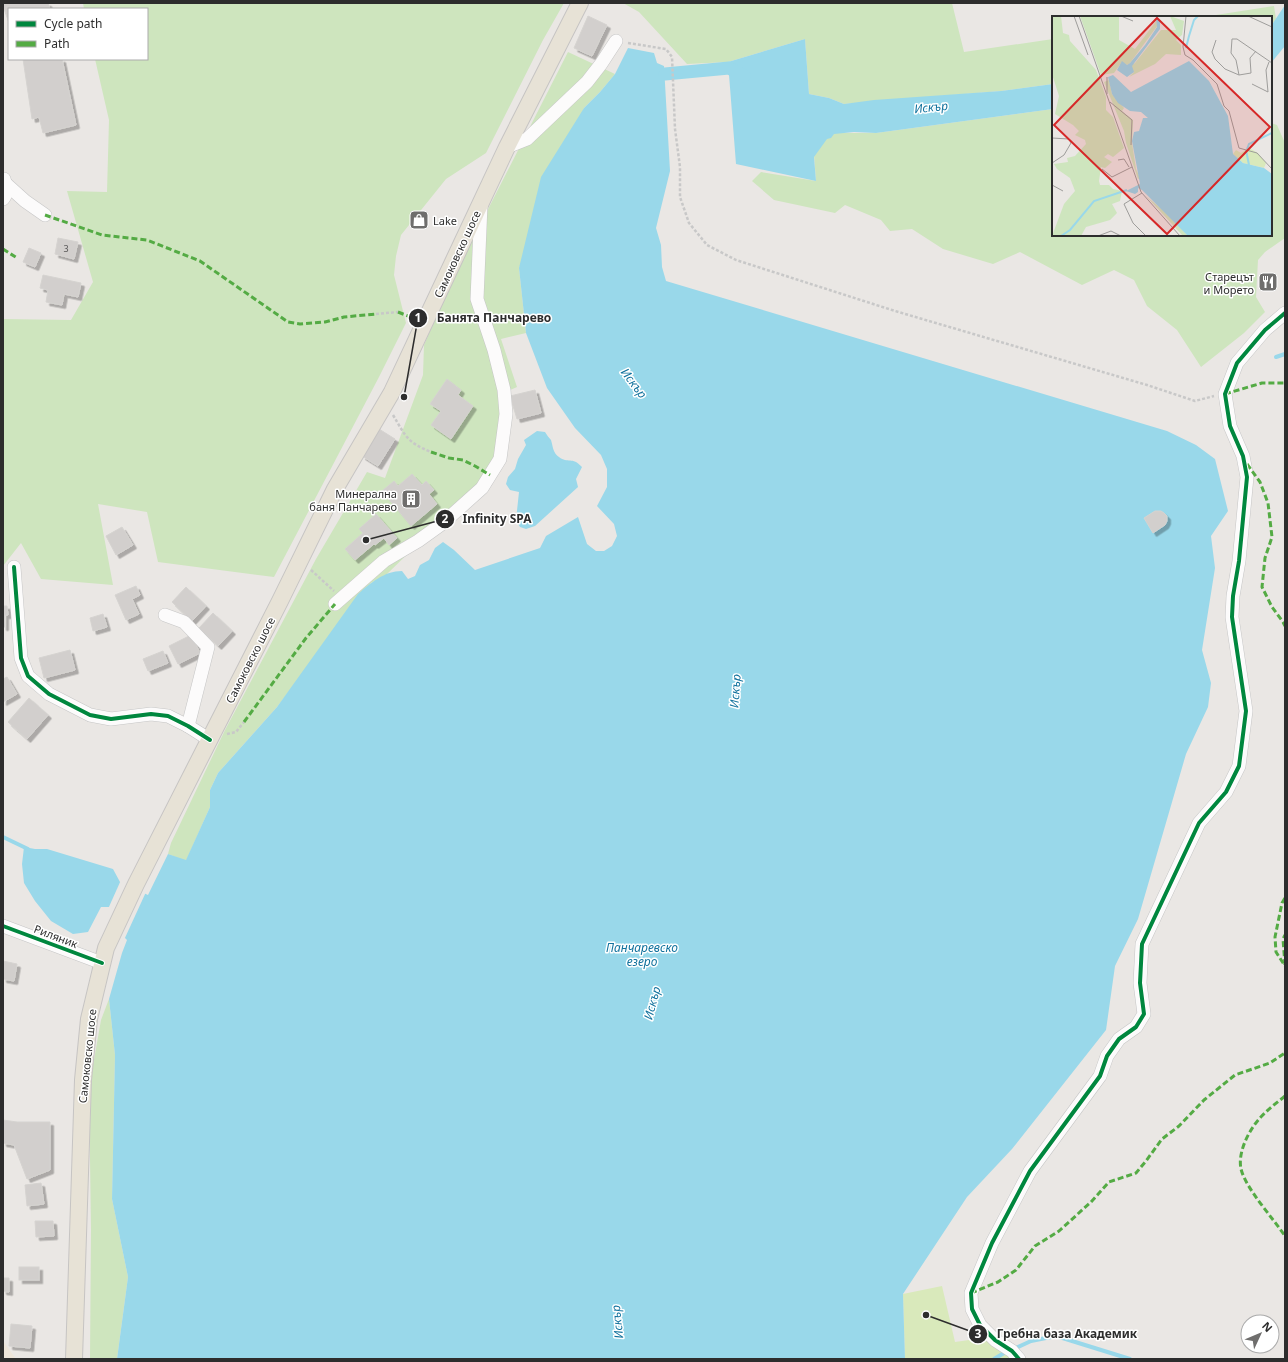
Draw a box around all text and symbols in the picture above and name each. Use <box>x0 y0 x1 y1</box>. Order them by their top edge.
legend <box>8 8 148 60</box>
text: Cycle path <box>44 15 102 32</box>
inset map <box>1052 16 1272 236</box>
text: Path <box>44 35 70 52</box>
water label: Искър <box>913 97 949 117</box>
street label: Самоковско шосе <box>430 208 484 300</box>
shop icon: Lake <box>408 209 430 231</box>
place label: Lake <box>433 213 457 228</box>
house number: 3 <box>63 242 69 255</box>
place label: Старецът и Морето <box>1204 269 1254 297</box>
restaurant icon: Старецът и Морето <box>1257 271 1279 293</box>
callout: Банята Панчарево <box>408 306 559 330</box>
text: 1 <box>415 309 421 326</box>
text: Банята Панчарево <box>437 309 551 326</box>
water label: Искър <box>617 364 651 402</box>
place label: Минерална баня Панчарево <box>309 486 397 514</box>
building icon: Минерална баня Панчарево <box>400 488 422 510</box>
callout: Infinity SPA <box>435 507 540 531</box>
text: 2 <box>442 510 449 527</box>
text: Infinity SPA <box>462 510 532 527</box>
street label: Самоковско шосе <box>222 614 278 706</box>
water label: Искър <box>725 673 745 708</box>
street label: Риляник <box>32 921 80 951</box>
water label: Панчаревско езеро <box>606 939 678 970</box>
water label: Искър <box>639 984 665 1022</box>
street label: Самоковско шосе <box>75 1008 99 1104</box>
water label: Искър <box>607 1304 627 1340</box>
north arrow <box>1240 1314 1280 1354</box>
text: N <box>1259 1318 1276 1335</box>
callout: Гребна база Академик <box>968 1322 1145 1346</box>
text: 3 <box>975 1325 982 1342</box>
text: Гребна база Академик <box>997 1325 1138 1342</box>

